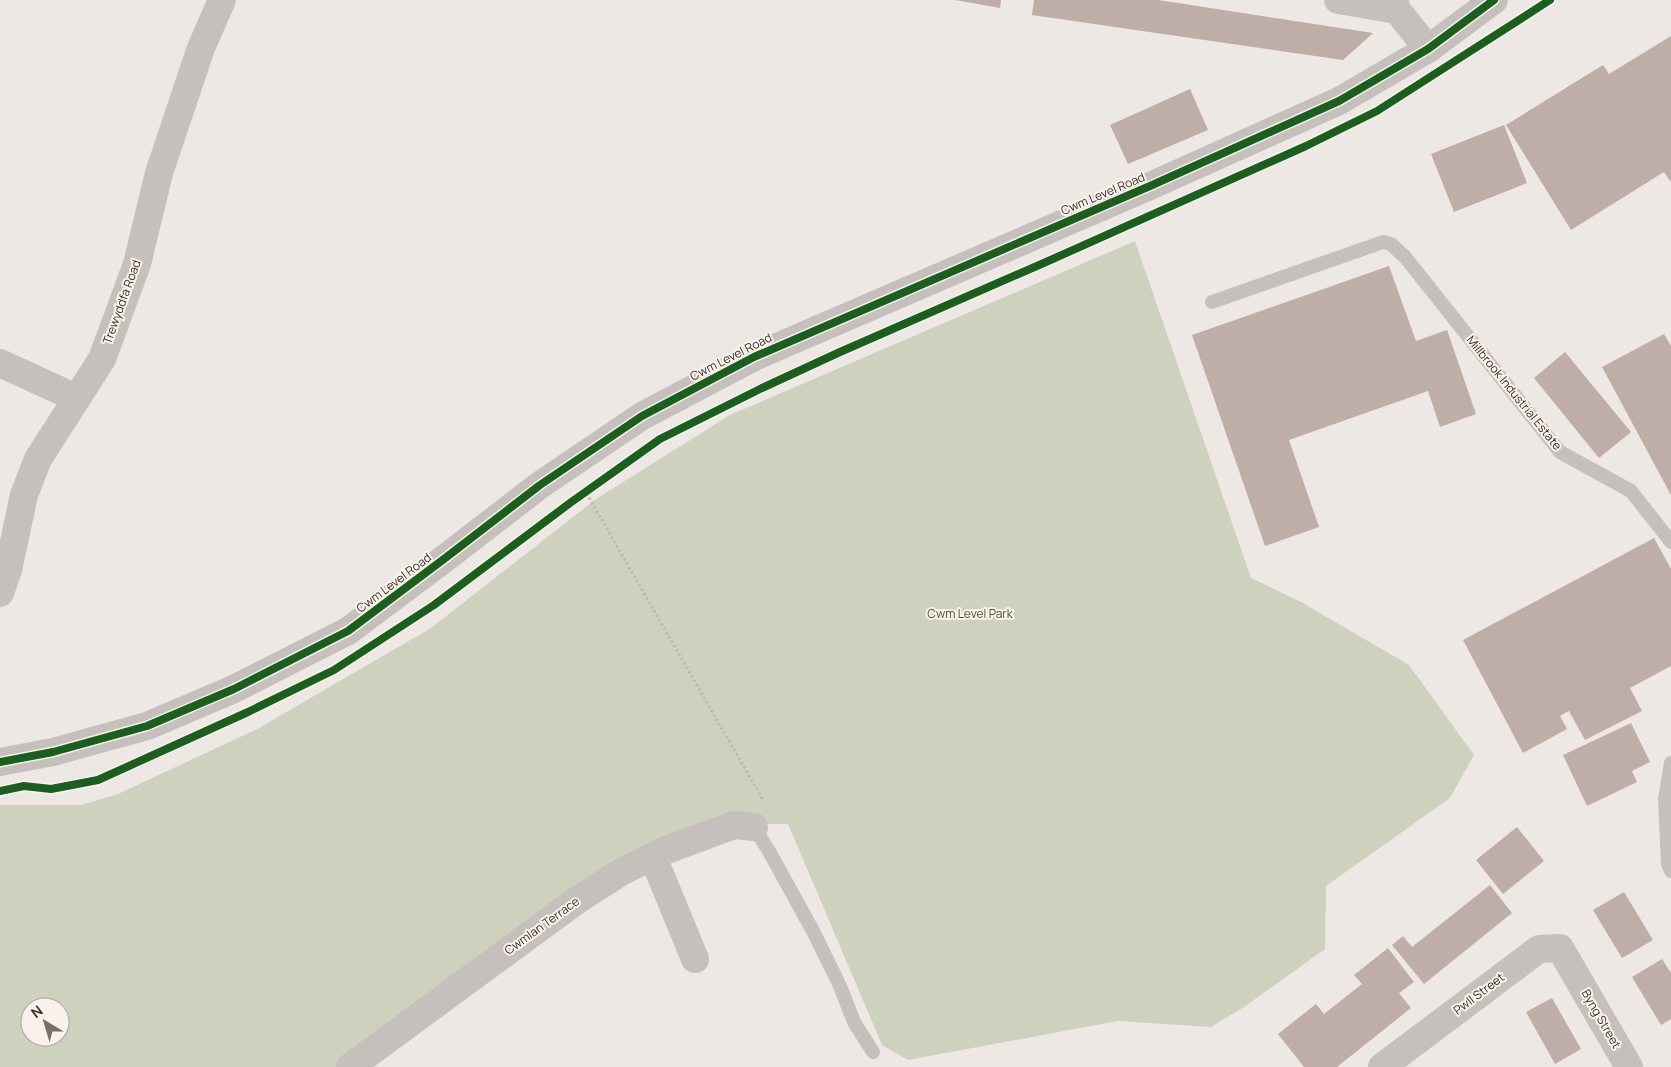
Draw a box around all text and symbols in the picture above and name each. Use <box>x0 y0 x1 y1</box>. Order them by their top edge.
street label: Cwm Level Road <box>1058 168 1147 219</box>
street label: Trewyddfa Road <box>98 257 145 346</box>
street label: Cwm Level Road <box>687 329 775 385</box>
street label: Millbrook Industrial Estate <box>1463 332 1566 454</box>
street label: Cwm Level Road <box>353 549 435 616</box>
park label: Cwm Level Park <box>927 605 1014 622</box>
street label: Cwmlan Terrace <box>501 893 583 959</box>
street label: Pwll Street <box>1450 969 1508 1018</box>
street label: Byng Street <box>1578 986 1625 1052</box>
north arrow <box>20 997 70 1047</box>
text: N <box>27 1001 47 1022</box>

